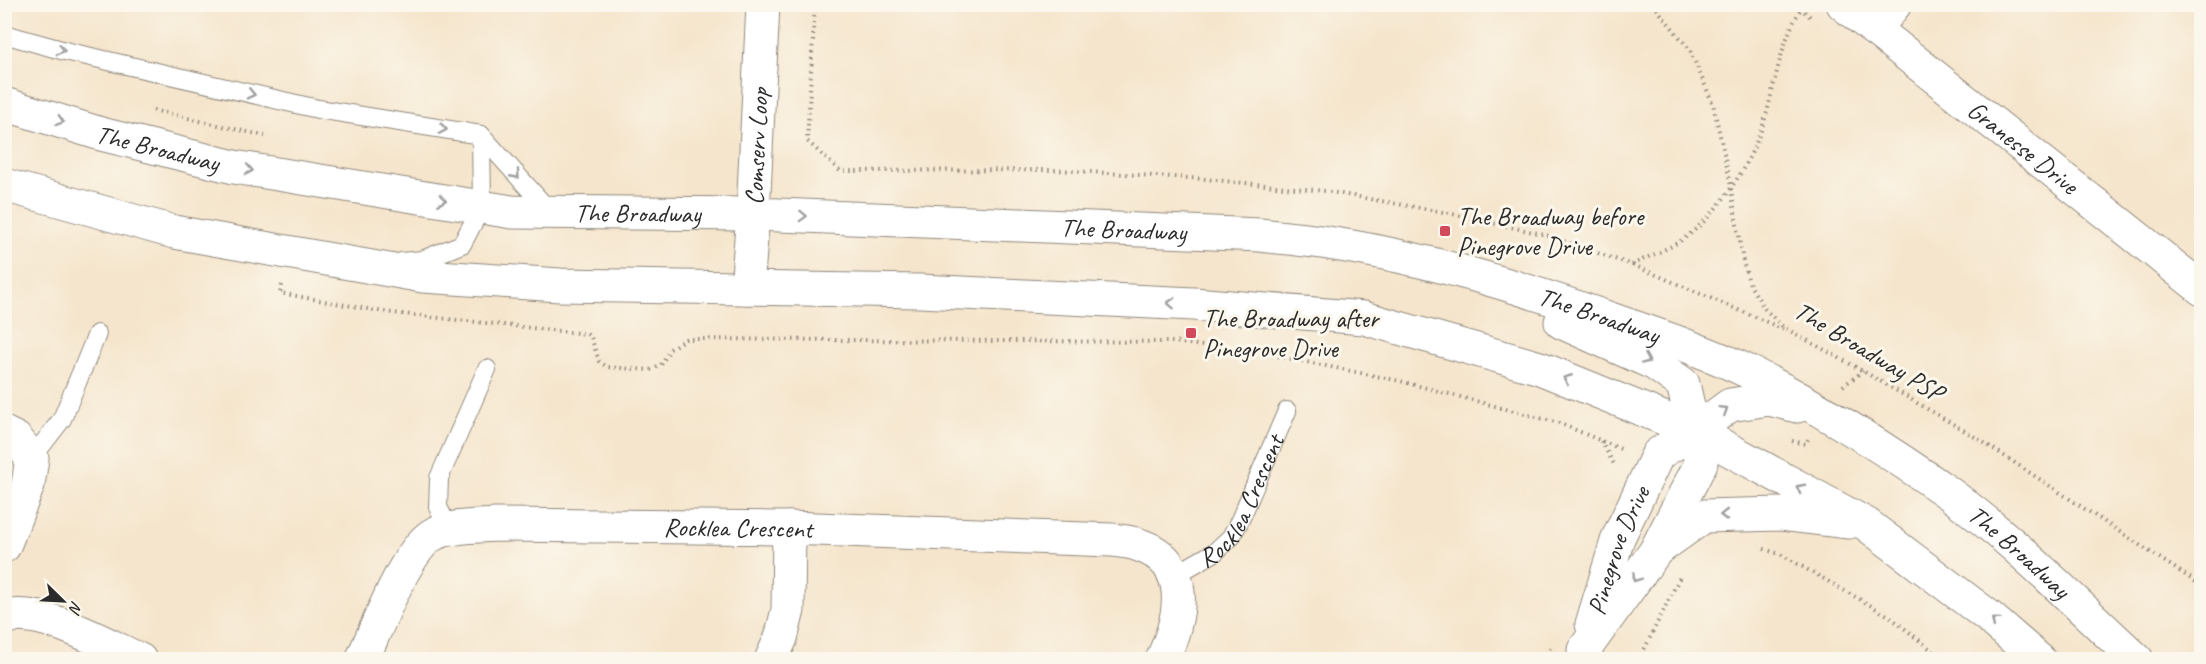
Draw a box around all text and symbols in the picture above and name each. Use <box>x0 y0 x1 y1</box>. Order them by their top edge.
one-way arrow <box>55 43 66 55</box>
street label: Comserv Loop <box>737 85 776 206</box>
one-way arrow <box>246 86 256 99</box>
street label: Granesse Drive <box>1961 93 2086 202</box>
one-way arrow <box>54 114 65 127</box>
street label: The Broadway <box>93 117 225 180</box>
one-way arrow <box>438 123 447 135</box>
one-way arrow <box>244 163 254 176</box>
one-way arrow <box>509 168 520 179</box>
one-way arrow <box>437 194 446 206</box>
street label: The Broadway <box>575 197 703 231</box>
place label: The Broadway before Pinegrove Drive <box>1457 200 1646 263</box>
one-way arrow <box>799 209 808 222</box>
street label: The Broadway <box>1060 211 1189 249</box>
marker: The Broadway before Pinegrove Drive <box>1438 224 1452 238</box>
street label: The Broadway <box>1534 280 1666 352</box>
street label: The Broadway PSP <box>1788 294 1952 411</box>
one-way arrow <box>1167 296 1176 309</box>
place label: The Broadway after Pinegrove Drive <box>1203 302 1381 365</box>
marker: The Broadway after Pinegrove Drive <box>1184 326 1198 340</box>
one-way arrow <box>1639 353 1650 365</box>
one-way arrow <box>1562 374 1573 386</box>
one-way arrow <box>1718 407 1729 418</box>
street label: Rocklea Crescent <box>1193 428 1293 575</box>
street label: Pinegrove Drive <box>1580 480 1658 619</box>
one-way arrow <box>1796 484 1806 495</box>
street label: The Broadway <box>1961 498 2079 607</box>
one-way arrow <box>1720 509 1729 522</box>
street label: Rocklea Crescent <box>664 511 816 546</box>
north arrow <box>33 571 93 631</box>
one-way arrow <box>1632 571 1643 582</box>
text: N <box>63 598 87 618</box>
one-way arrow <box>1991 618 2002 629</box>

